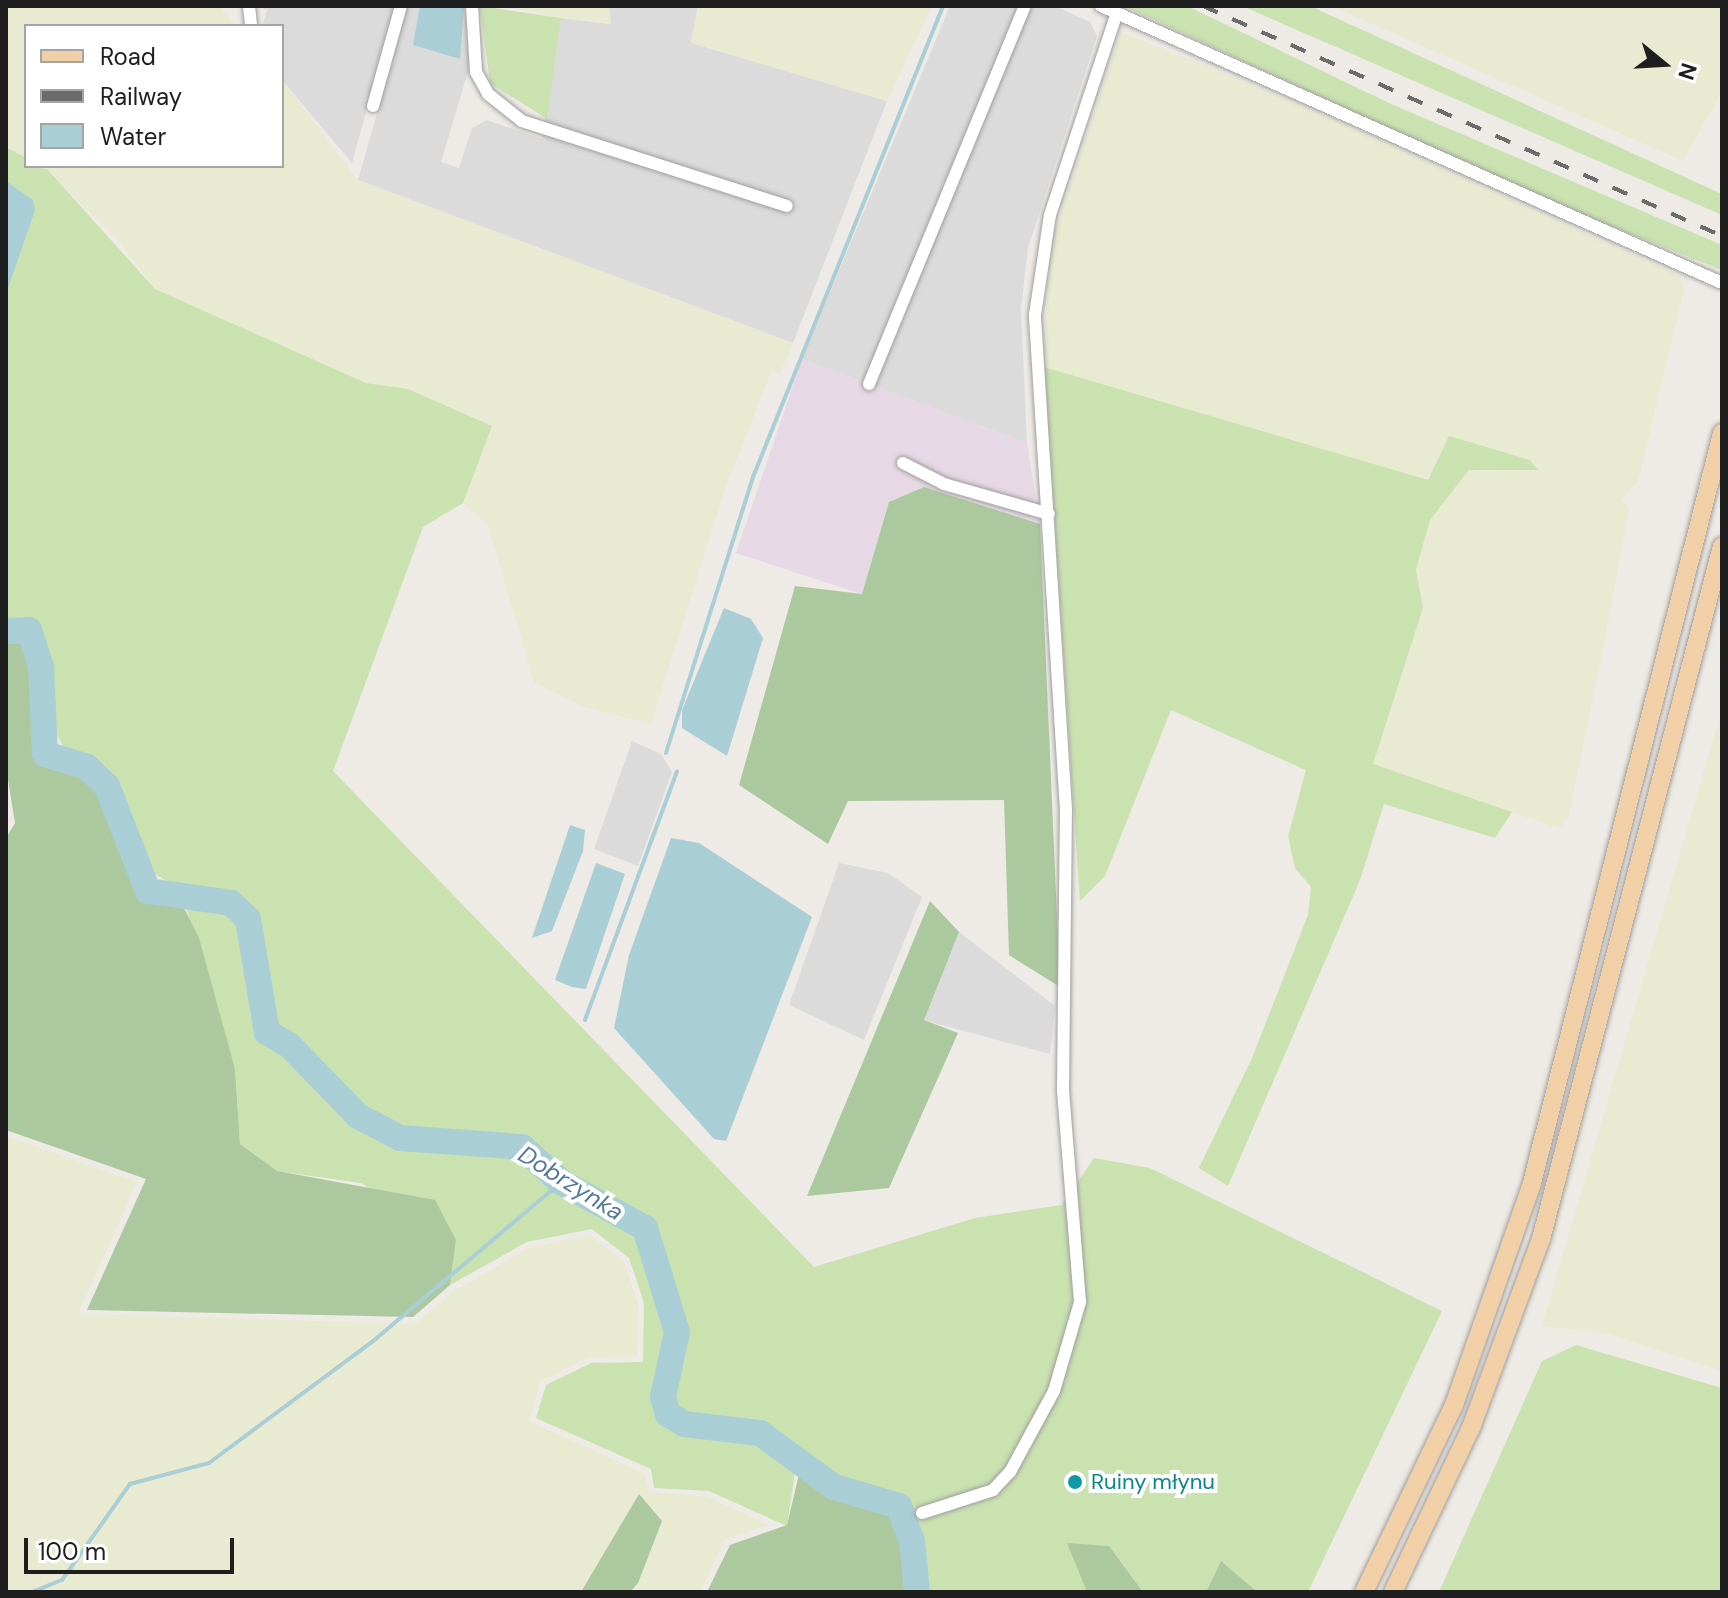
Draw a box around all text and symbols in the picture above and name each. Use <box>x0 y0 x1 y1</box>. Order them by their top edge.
legend <box>24 24 284 168</box>
north arrow <box>1624 24 1704 104</box>
text: Road <box>100 41 156 72</box>
text: N <box>1671 59 1704 84</box>
text: Railway <box>100 81 182 112</box>
text: Water <box>100 121 166 152</box>
water label: Dobrzynka <box>513 1140 629 1226</box>
place label: Ruiny młynu <box>1091 1469 1215 1495</box>
marker: Ruiny młynu <box>1066 1473 1084 1491</box>
scale bar <box>28 1522 238 1572</box>
text: 100 m <box>38 1536 106 1567</box>

